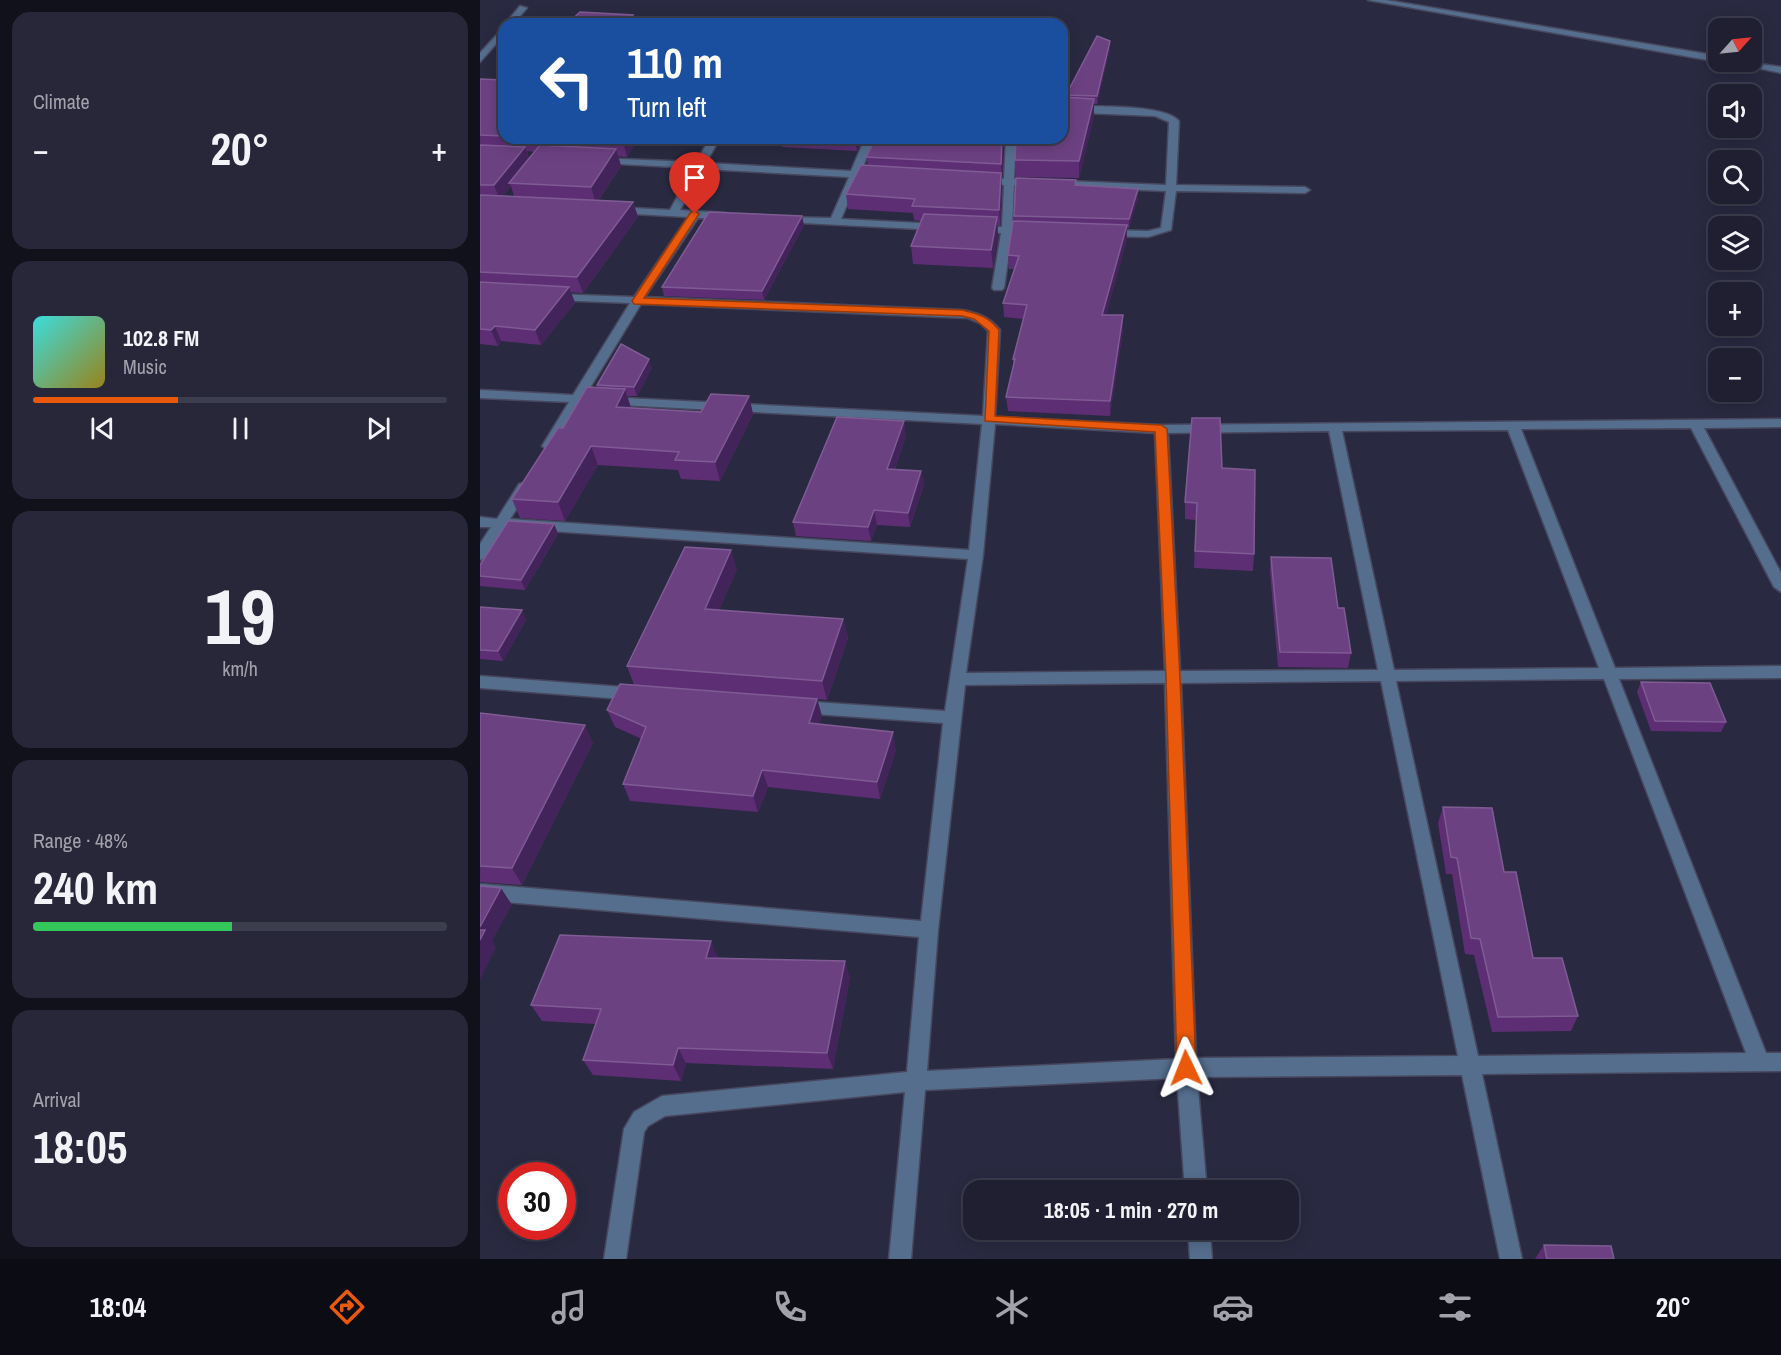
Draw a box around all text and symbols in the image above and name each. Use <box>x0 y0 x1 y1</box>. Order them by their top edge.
north arrow <box>1708 18 1762 72</box>
map controls <box>1708 18 1762 402</box>
text: 110 m <box>627 35 723 91</box>
icon: left <box>528 42 606 120</box>
button: sound <box>1708 84 1762 138</box>
text: Climate <box>33 88 90 115</box>
text: Turn left <box>627 89 706 125</box>
text: 20° <box>210 118 270 179</box>
text: − <box>33 127 49 171</box>
text: + <box>431 127 447 171</box>
button: search <box>1708 150 1762 204</box>
pin <box>669 152 720 214</box>
icon: arrive <box>678 161 711 194</box>
button: layers <box>1708 216 1762 270</box>
button: + <box>1708 282 1762 336</box>
text: 102.8 FM <box>123 323 199 353</box>
button: − <box>1708 348 1762 402</box>
text: Music <box>123 353 167 380</box>
icon: previous <box>86 412 119 445</box>
icon: pause <box>224 412 257 445</box>
icon: next <box>362 412 395 445</box>
text: 19 <box>204 563 276 668</box>
text: km/h <box>222 655 258 682</box>
text: Range · 48% <box>33 827 128 854</box>
text: 240 km <box>33 857 158 918</box>
position arrow <box>1154 1036 1218 1100</box>
text: Arrival <box>33 1086 80 1113</box>
text: 18:05 <box>33 1116 127 1177</box>
speed limit sign: 30 <box>498 1162 576 1240</box>
text: 18:05 · 1 min · 270 m <box>1044 1195 1218 1225</box>
icon: directions <box>326 1286 368 1328</box>
icon: music <box>548 1286 590 1328</box>
icon: phone <box>769 1286 811 1328</box>
icon: climate <box>991 1286 1033 1328</box>
icon: car <box>1212 1286 1254 1328</box>
icon: filters <box>1434 1286 1476 1328</box>
text: 18:04 <box>90 1289 146 1325</box>
text: 20° <box>1656 1289 1691 1325</box>

